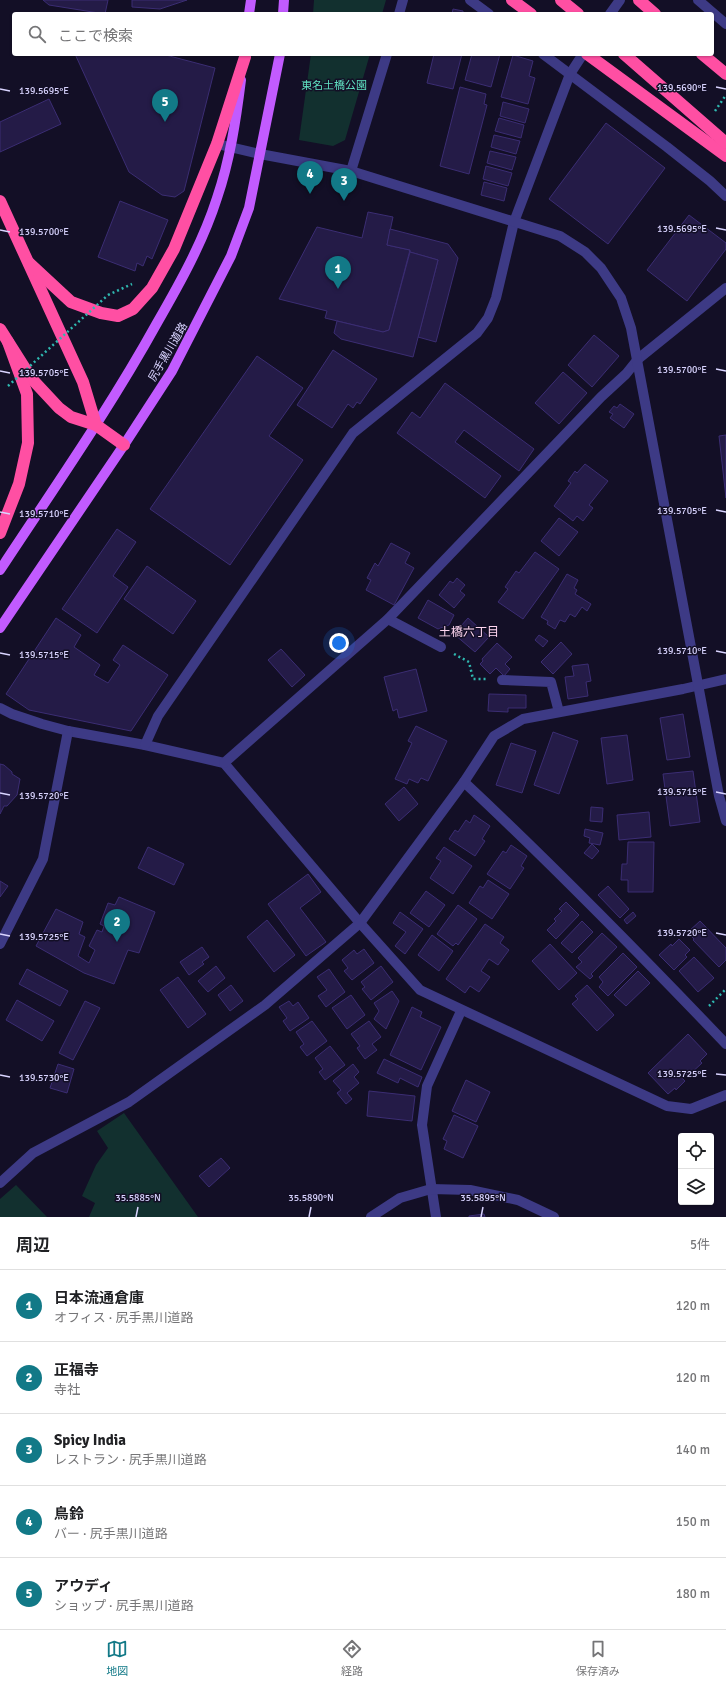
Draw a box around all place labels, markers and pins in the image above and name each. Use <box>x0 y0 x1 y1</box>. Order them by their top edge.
pin: 5 <box>152 89 178 122</box>
pin: 4 <box>297 161 323 194</box>
pin: 3 <box>331 168 357 201</box>
pin: 1 <box>325 256 351 289</box>
pin: 2 <box>104 909 130 942</box>

